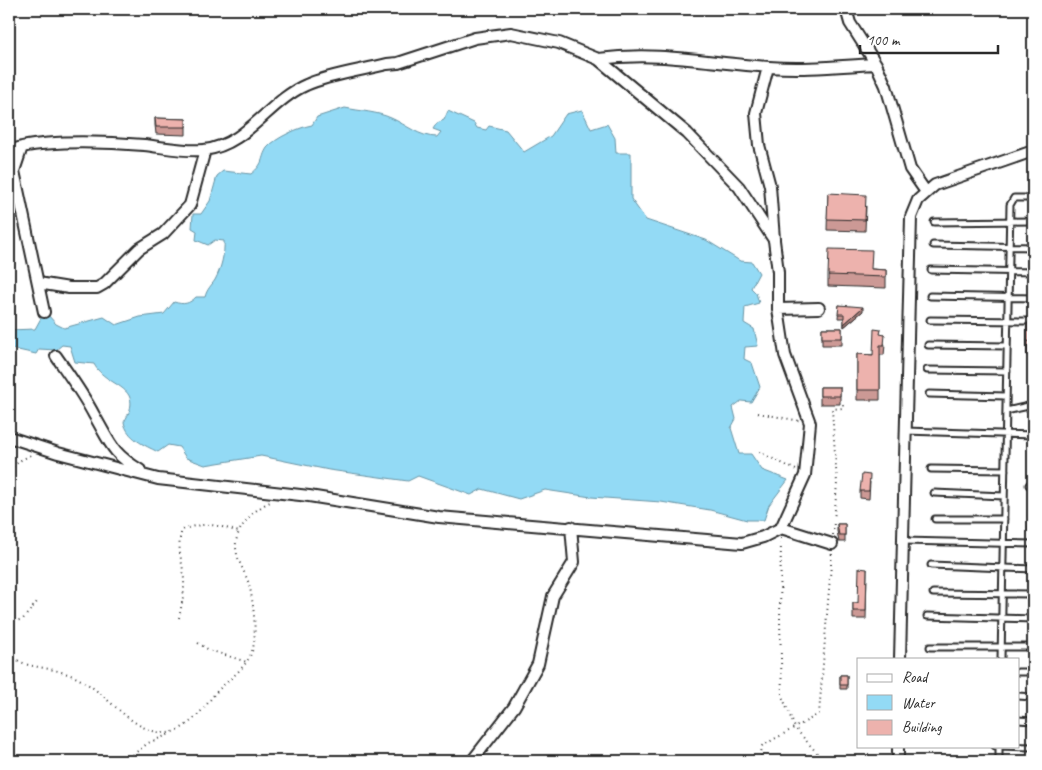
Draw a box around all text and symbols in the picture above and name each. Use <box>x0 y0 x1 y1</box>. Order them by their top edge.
scale bar <box>860 22 997 54</box>
text: 100 m <box>867 31 901 50</box>
legend <box>857 658 1020 748</box>
text: Road <box>902 668 929 687</box>
text: Water <box>902 694 936 713</box>
text: Building <box>902 718 942 737</box>

